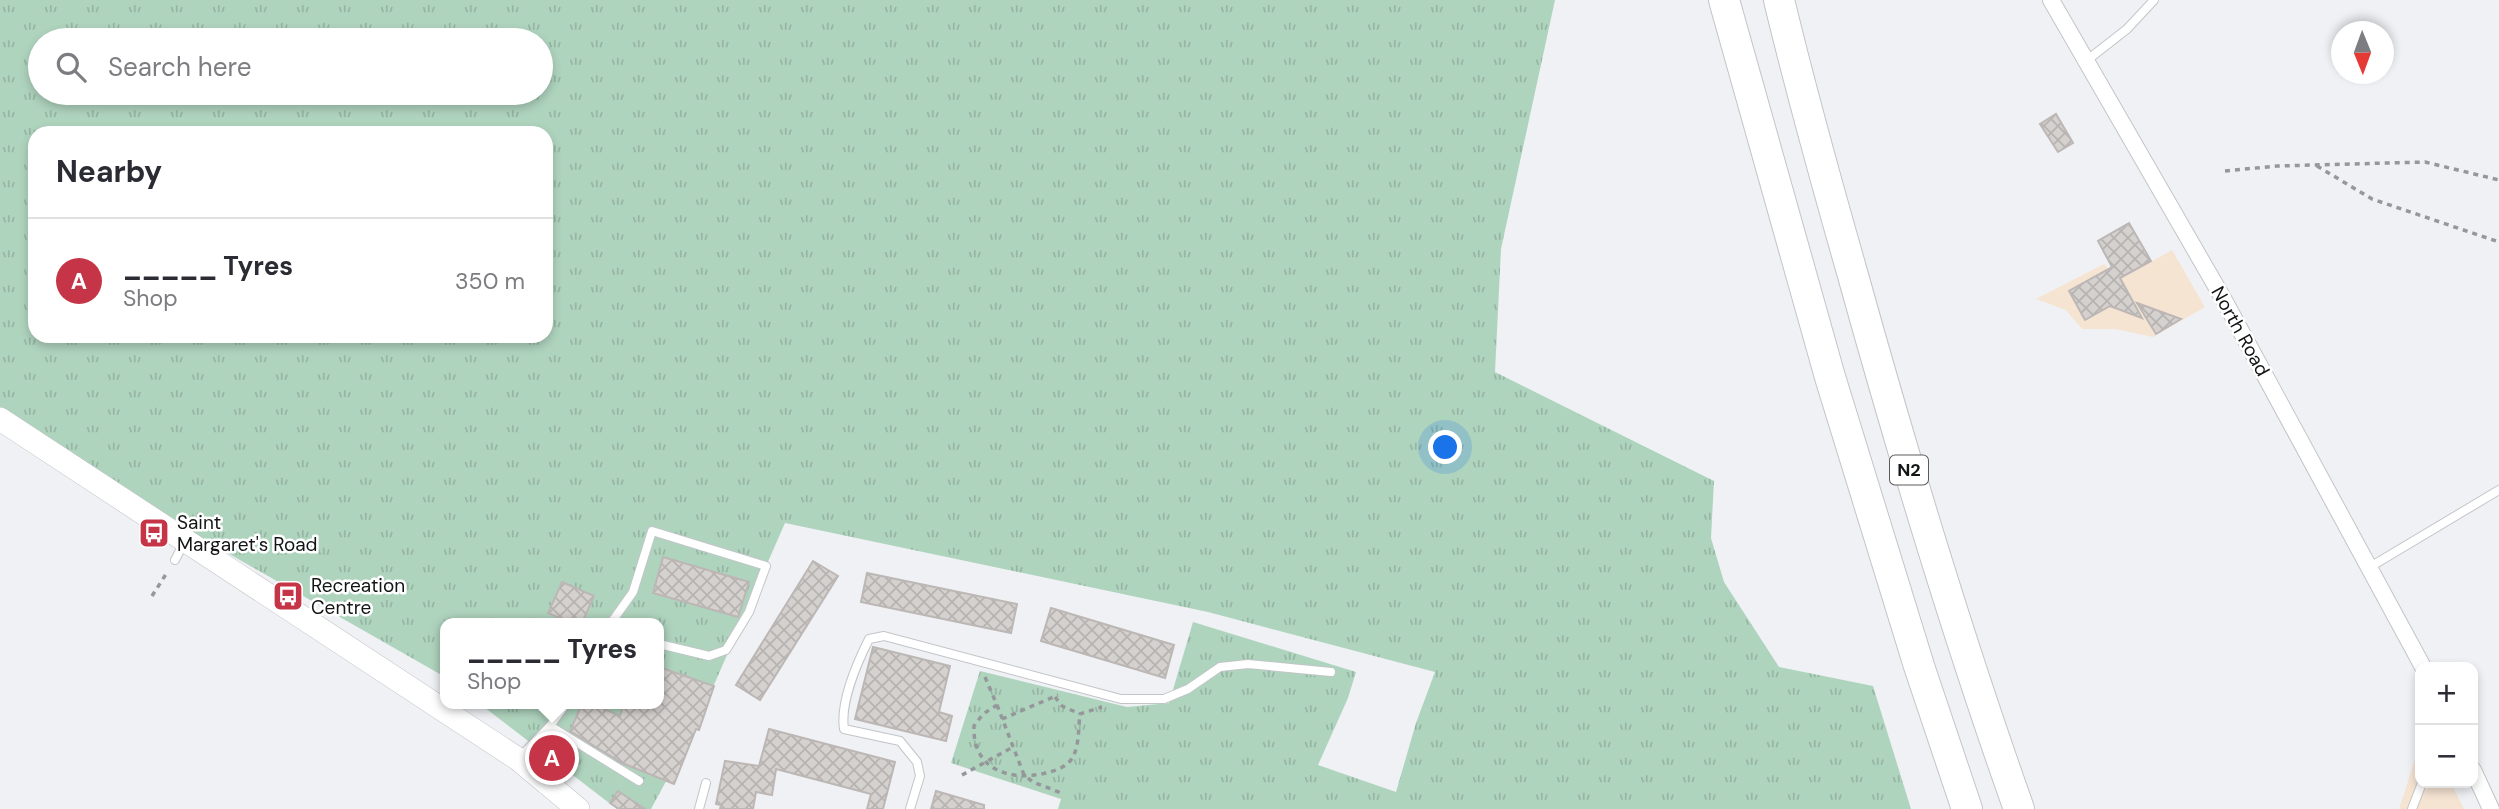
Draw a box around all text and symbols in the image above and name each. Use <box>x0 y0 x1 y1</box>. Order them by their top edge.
north arrow <box>2331 21 2394 84</box>
search box <box>28 28 553 105</box>
icon: search <box>52 48 90 86</box>
text: Search here <box>108 50 251 84</box>
text: Nearby <box>56 152 162 191</box>
text: _____ Tyres <box>123 249 293 283</box>
text: A <box>71 266 87 296</box>
text: 350 m <box>455 266 525 296</box>
street label: North Road <box>2206 282 2276 381</box>
text: Shop <box>123 283 178 313</box>
your location <box>1428 430 1462 464</box>
road number: N2 <box>1890 456 1928 484</box>
place label: Saint Margaret's Road <box>177 510 318 557</box>
bus stop icon: Saint Margaret's Road <box>137 516 171 550</box>
place label: Recreation Centre <box>311 573 405 620</box>
bus stop icon: Recreation Centre <box>271 579 305 613</box>
popup <box>440 618 664 709</box>
text: _____ Tyres <box>467 632 637 666</box>
map controls <box>2415 662 2478 788</box>
button: + <box>2415 662 2478 725</box>
text: Shop <box>467 666 522 696</box>
button: − <box>2415 725 2478 788</box>
pin: A <box>529 732 575 784</box>

